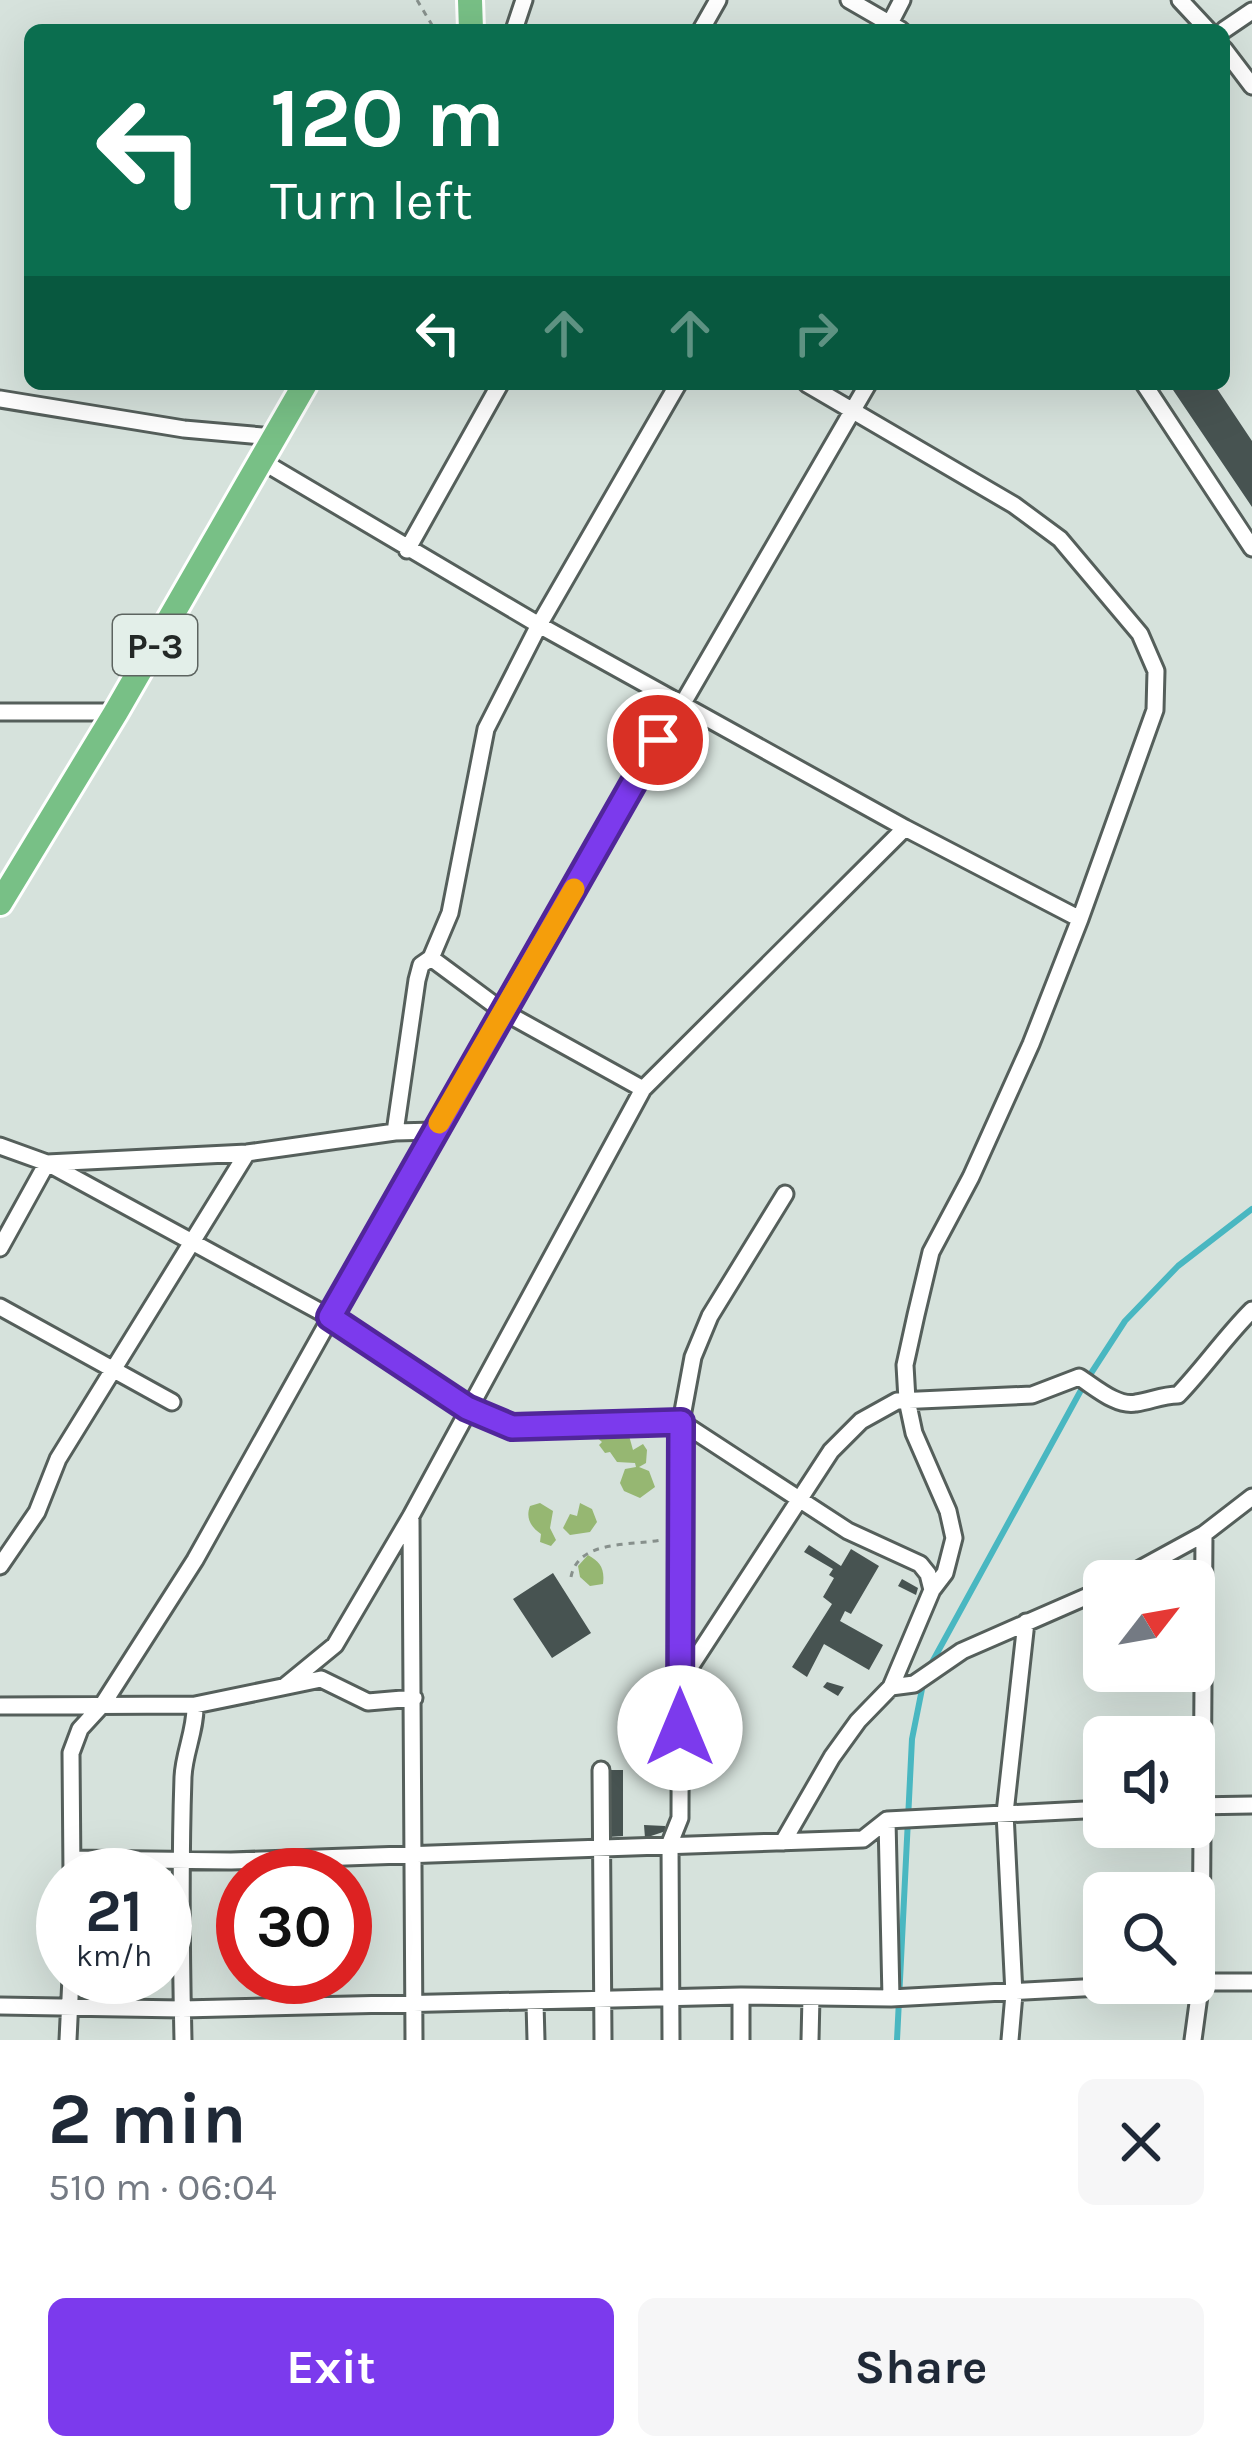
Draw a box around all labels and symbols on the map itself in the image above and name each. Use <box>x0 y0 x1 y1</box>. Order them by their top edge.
road number: P-3 <box>113 615 197 675</box>
pin <box>607 689 709 791</box>
north arrow <box>1083 1560 1215 1692</box>
position arrow <box>617 1665 743 1791</box>
speed limit sign: 30 <box>216 1848 372 2004</box>

